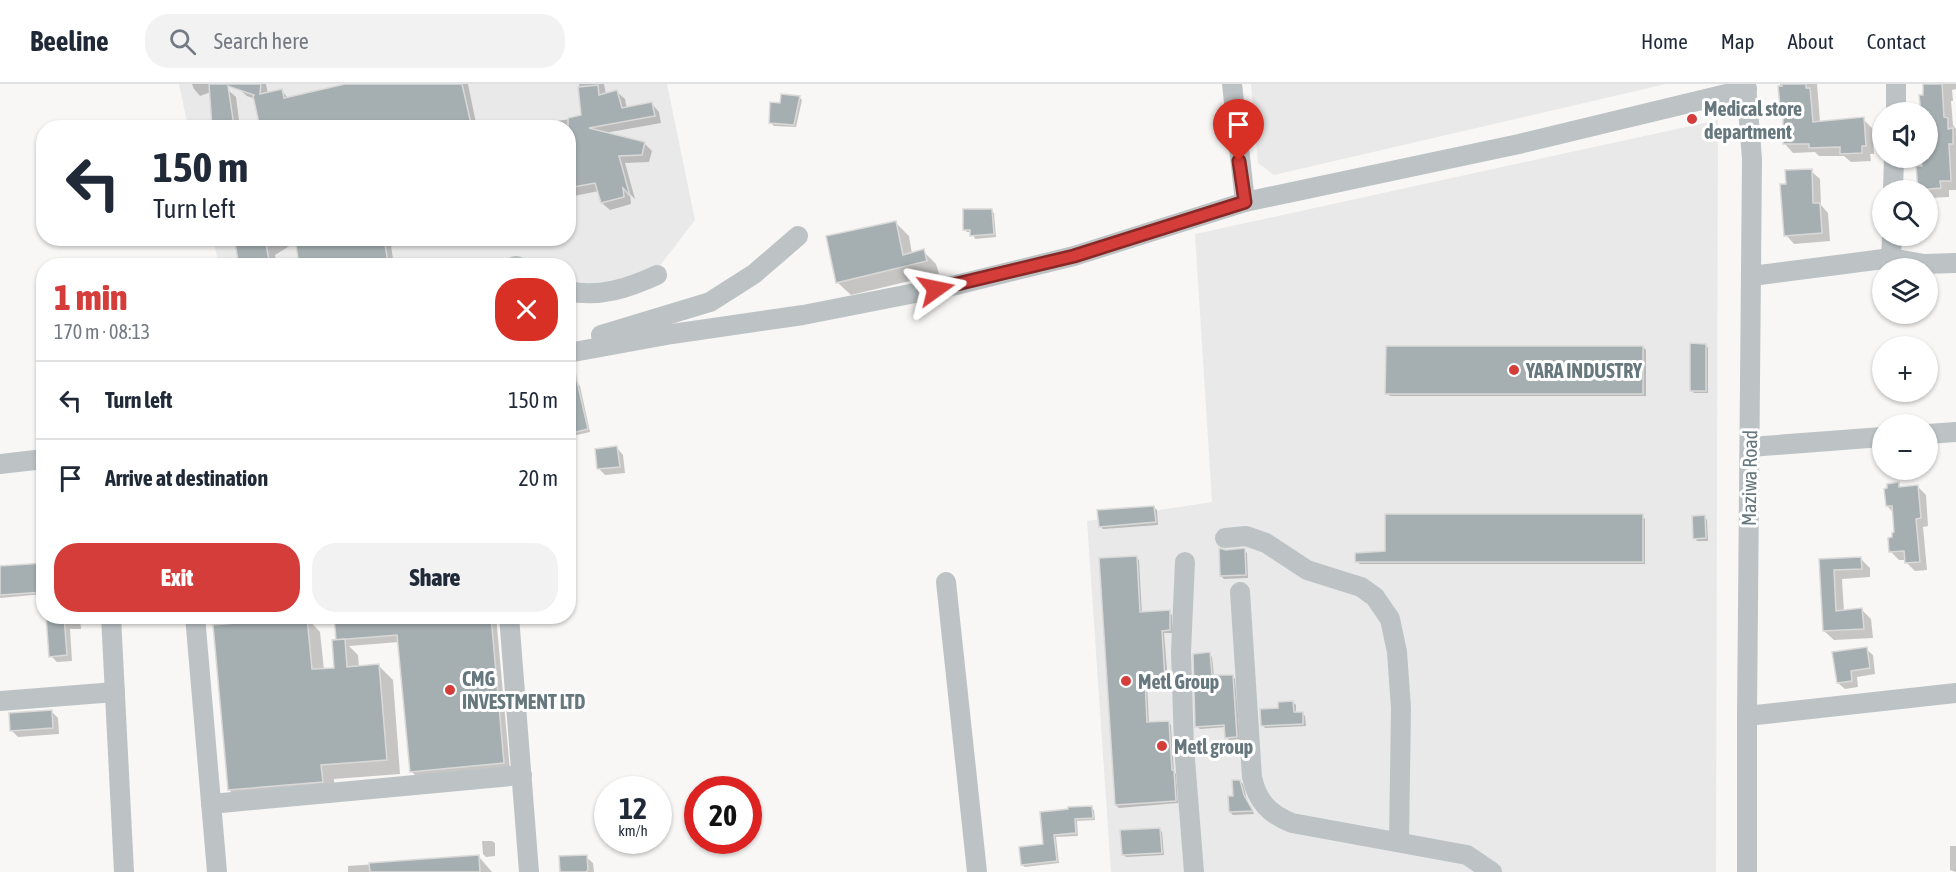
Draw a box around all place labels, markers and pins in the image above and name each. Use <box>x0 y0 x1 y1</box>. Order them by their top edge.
place label: Medical store department <box>1704 97 1802 143</box>
pin <box>1213 99 1264 161</box>
marker: Medical store department <box>1685 112 1699 126</box>
place label: YARA INDUSTRY <box>1525 359 1643 382</box>
marker: YARA INDUSTRY <box>1507 363 1521 377</box>
place label: CMG INVESTMENT LTD <box>462 667 586 713</box>
place label: Metl Group <box>1138 670 1219 693</box>
marker: Metl Group <box>1119 674 1133 688</box>
marker: CMG INVESTMENT LTD <box>443 683 457 697</box>
place label: Metl group <box>1174 735 1253 758</box>
marker: Metl group <box>1155 739 1169 753</box>

